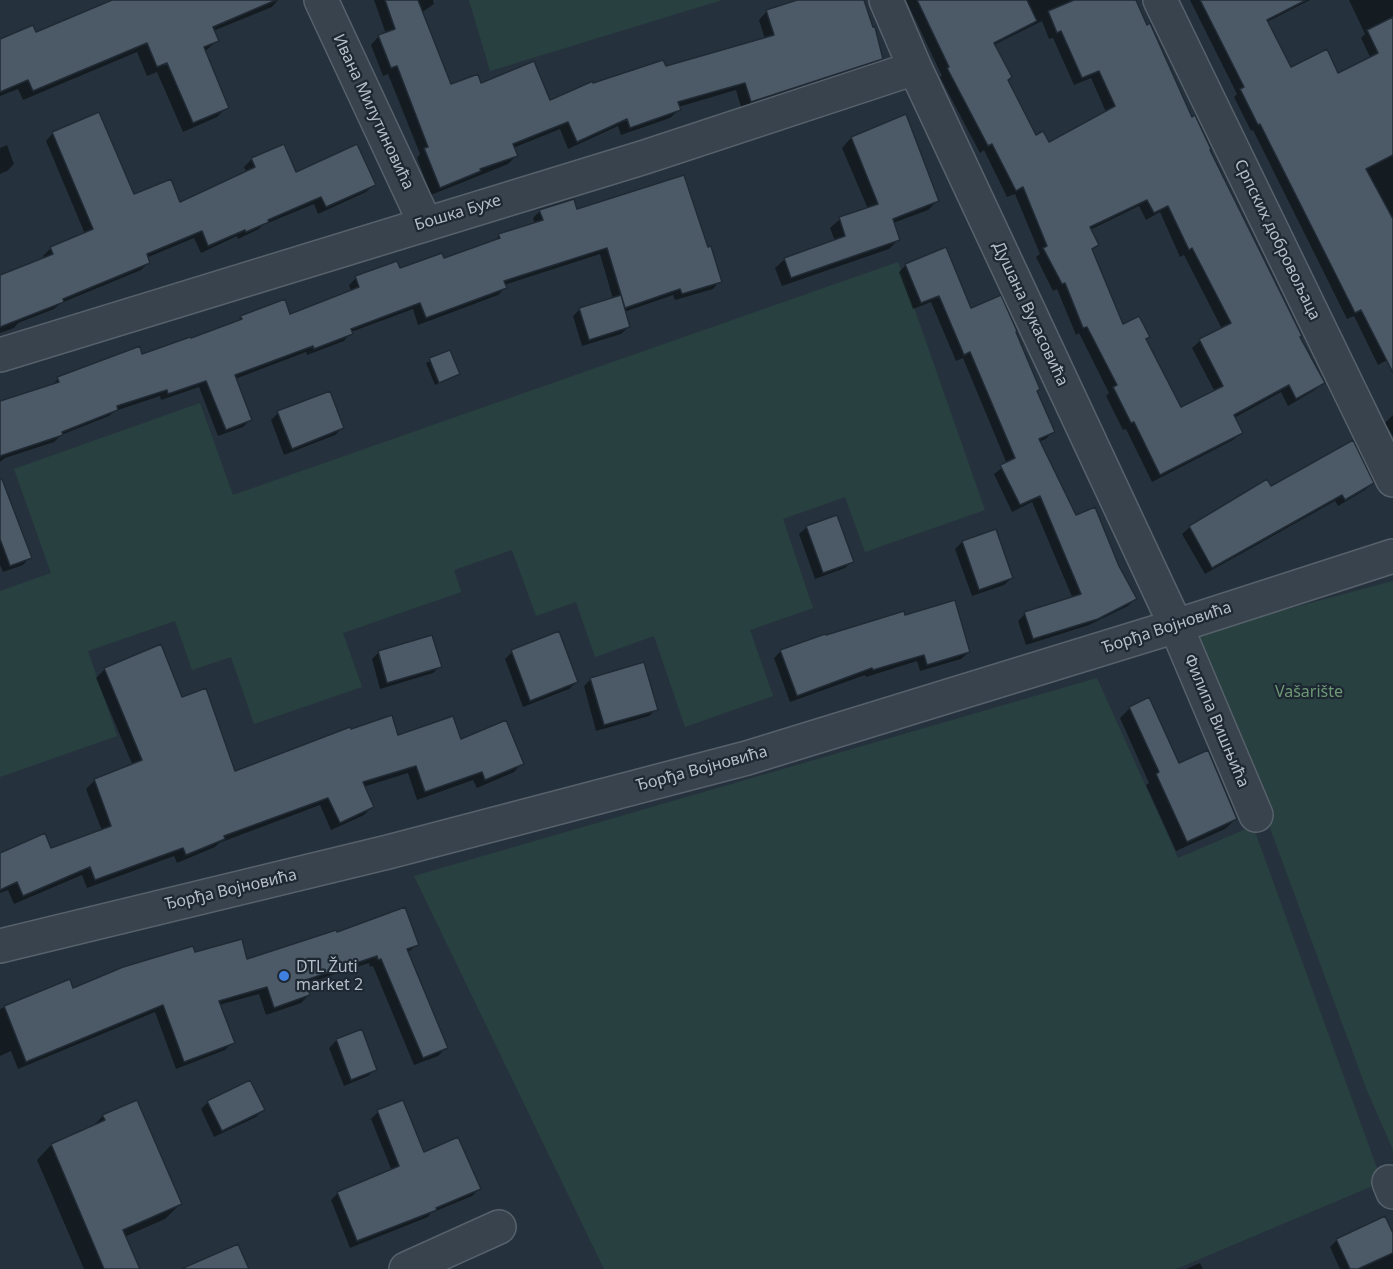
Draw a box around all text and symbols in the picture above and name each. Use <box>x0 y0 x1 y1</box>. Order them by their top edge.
street label: Ивана Милутиновића <box>329 31 417 193</box>
street label: Српских добровољаца <box>1230 157 1324 323</box>
street label: Бошка Бухе <box>412 191 504 235</box>
street label: Душана Вукасовића <box>988 239 1072 389</box>
street label: Ђорђа Војновића <box>1100 598 1234 658</box>
street label: Филипа Вишњића <box>1179 652 1253 790</box>
park label: Vašarište <box>1275 682 1343 702</box>
street label: Ђорђа Војновића <box>634 742 770 796</box>
street label: Ђорђа Војновића <box>163 865 299 915</box>
place label: DTL Žuti market 2 <box>296 957 363 995</box>
marker: DTL Žuti market 2 <box>277 969 291 983</box>

